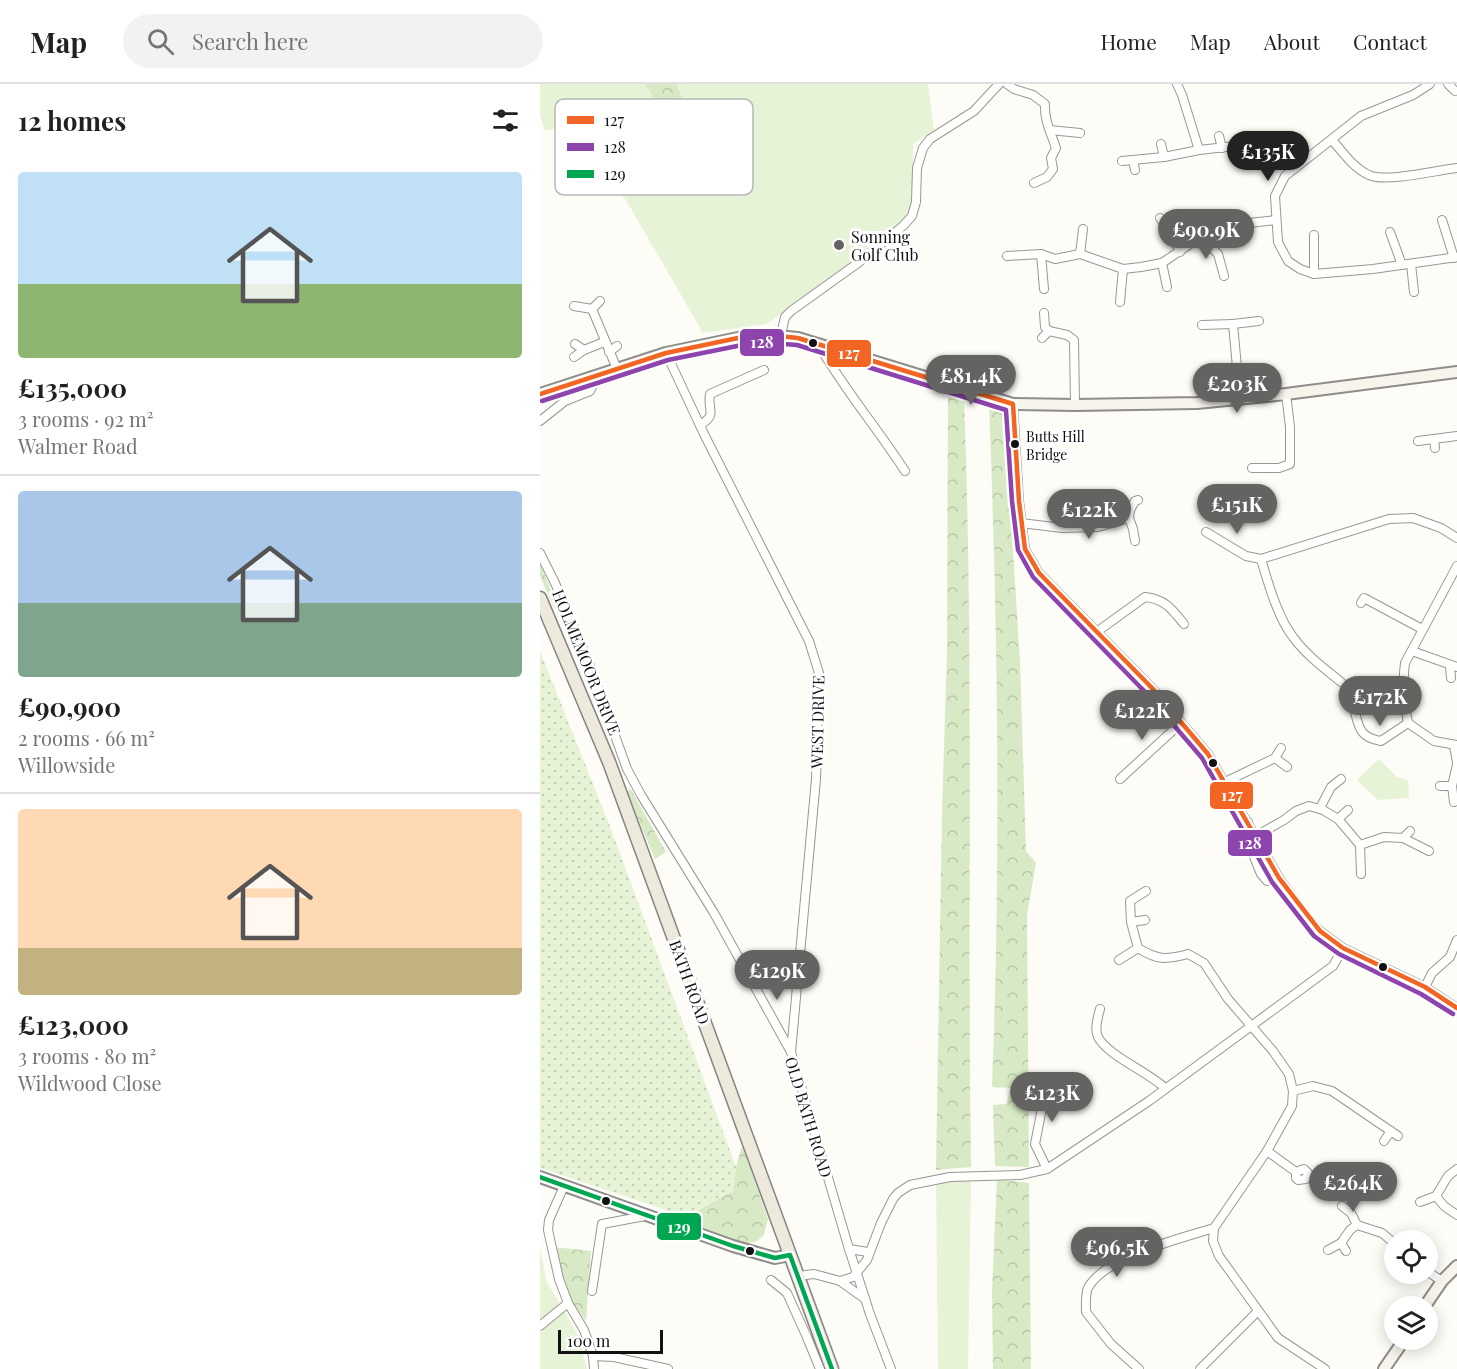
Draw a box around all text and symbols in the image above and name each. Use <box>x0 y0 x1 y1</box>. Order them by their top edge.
search box <box>123 14 543 68</box>
text: Map <box>30 23 87 60</box>
icon: search <box>144 25 177 58</box>
text: Search here <box>192 26 308 56</box>
text: Home <box>1101 27 1157 55</box>
text: Map <box>1190 27 1231 55</box>
text: About <box>1264 27 1320 55</box>
text: Contact <box>1353 27 1427 55</box>
legend <box>555 99 753 195</box>
text: 12 homes <box>18 103 126 138</box>
icon: filters <box>489 104 522 137</box>
text: 127 <box>604 109 625 130</box>
pin: £135K <box>1226 131 1310 182</box>
text: 128 <box>604 136 626 157</box>
text: £135K <box>1241 137 1295 164</box>
text: 129 <box>604 163 626 184</box>
pin: £90.9K <box>1157 209 1255 260</box>
icon: home <box>216 211 324 319</box>
text: £90.9K <box>1172 215 1240 242</box>
place label: Sonning Golf Club <box>851 226 919 265</box>
marker: Sonning Golf Club <box>832 238 846 252</box>
line badge: 128 <box>739 328 785 357</box>
text: 128 <box>750 331 774 352</box>
unlabelled marker <box>807 337 819 349</box>
line badge: 127 <box>826 339 872 368</box>
text: 127 <box>838 342 861 363</box>
pin: £81.4K <box>922 355 1020 406</box>
text: £81.4K <box>940 361 1002 388</box>
pin: £203K <box>1195 363 1279 414</box>
text: £203K <box>1207 369 1267 396</box>
text: £135,000 <box>18 370 127 405</box>
text: 3 rooms · 92 m² <box>18 405 154 432</box>
place label: Butts Hill Bridge <box>1026 427 1085 464</box>
text: Walmer Road <box>18 432 138 459</box>
marker: Butts Hill Bridge <box>1009 438 1021 450</box>
pin: £151K <box>1195 484 1279 535</box>
pin: £122K <box>1047 489 1131 540</box>
text: £151K <box>1211 490 1263 517</box>
text: £122K <box>1061 495 1117 522</box>
icon: home <box>216 530 324 638</box>
street label: HOLMEMOOR DRIVE <box>548 586 626 738</box>
street label: WEST DRIVE <box>806 675 828 770</box>
pin: £172K <box>1338 676 1422 727</box>
text: £172K <box>1353 682 1407 709</box>
text: £90,900 <box>18 689 121 724</box>
pin: £122K <box>1100 690 1184 741</box>
text: £122K <box>1114 696 1170 723</box>
text: 2 rooms · 66 m² <box>18 724 155 751</box>
text: Willowside <box>18 751 115 778</box>
unlabelled marker <box>1207 757 1219 769</box>
line badge: 127 <box>1209 781 1254 810</box>
text: 127 <box>1221 784 1244 805</box>
line badge: 128 <box>1227 829 1273 857</box>
text: 128 <box>1238 832 1262 853</box>
icon: home <box>216 848 324 956</box>
street label: BATH ROAD <box>665 937 715 1027</box>
pin: £129K <box>735 950 819 1001</box>
text: £129K <box>749 956 805 983</box>
unlabelled marker <box>1377 961 1389 973</box>
text: £123,000 <box>18 1007 129 1042</box>
text: 3 rooms · 80 m² <box>18 1042 156 1069</box>
street label: OLD BATH ROAD <box>781 1054 837 1180</box>
text: Wildwood Close <box>18 1069 162 1096</box>
pin: £123K <box>1010 1072 1094 1123</box>
text: £123K <box>1024 1078 1080 1105</box>
pin: £264K <box>1311 1162 1395 1213</box>
text: £264K <box>1323 1168 1383 1195</box>
unlabelled marker <box>600 1195 612 1207</box>
line badge: 129 <box>656 1212 702 1241</box>
text: 129 <box>667 1216 691 1237</box>
pin: £96.5K <box>1068 1227 1166 1278</box>
map controls <box>1384 1230 1438 1350</box>
button: locate <box>1384 1230 1438 1284</box>
text: £96.5K <box>1085 1233 1149 1260</box>
unlabelled marker <box>744 1245 756 1257</box>
button: layers <box>1384 1296 1438 1350</box>
scale bar <box>558 1327 663 1354</box>
text: 100 m <box>567 1330 610 1351</box>

